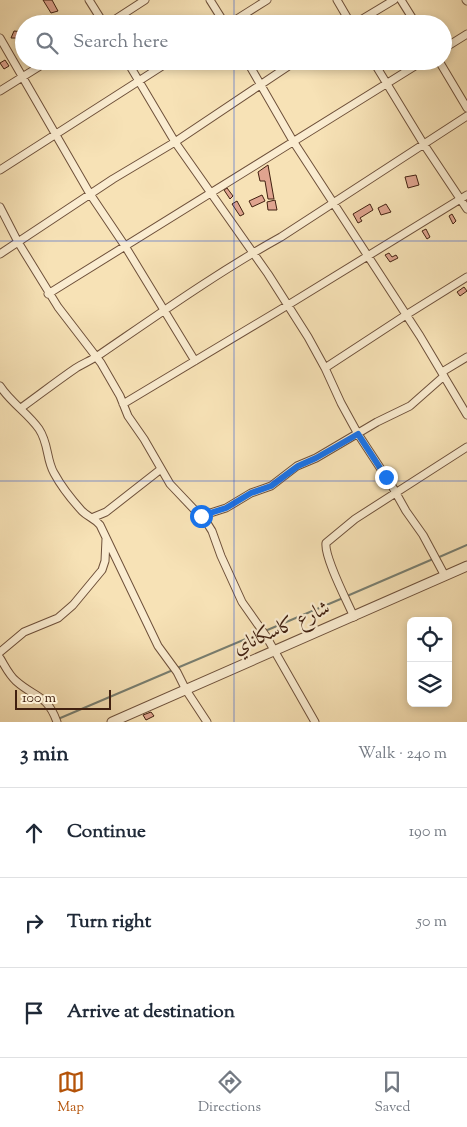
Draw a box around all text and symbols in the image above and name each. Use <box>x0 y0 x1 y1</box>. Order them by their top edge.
search box <box>15 15 452 70</box>
icon: search <box>33 29 61 57</box>
text: Search here <box>73 29 168 56</box>
route end <box>375 466 398 489</box>
route start <box>190 505 213 528</box>
street label: شارع كاسكاناي <box>229 595 336 664</box>
map controls <box>407 617 452 707</box>
button: locate <box>407 617 452 662</box>
button: layers <box>407 662 452 707</box>
scale bar <box>15 687 111 710</box>
text: 100 m <box>22 689 56 709</box>
text: 3 min <box>20 740 69 770</box>
text: Walk · 240 m <box>358 743 447 766</box>
icon: ahead <box>20 819 48 847</box>
text: Continue <box>67 819 146 846</box>
text: 190 m <box>409 821 447 844</box>
icon: right <box>20 909 48 937</box>
text: Turn right <box>67 909 151 936</box>
text: 50 m <box>416 911 447 934</box>
icon: arrive <box>20 999 48 1027</box>
text: Arrive at destination <box>67 999 235 1026</box>
tab: Map <box>57 1068 85 1118</box>
tab: Directions <box>198 1068 261 1118</box>
tab: Saved <box>374 1068 410 1118</box>

